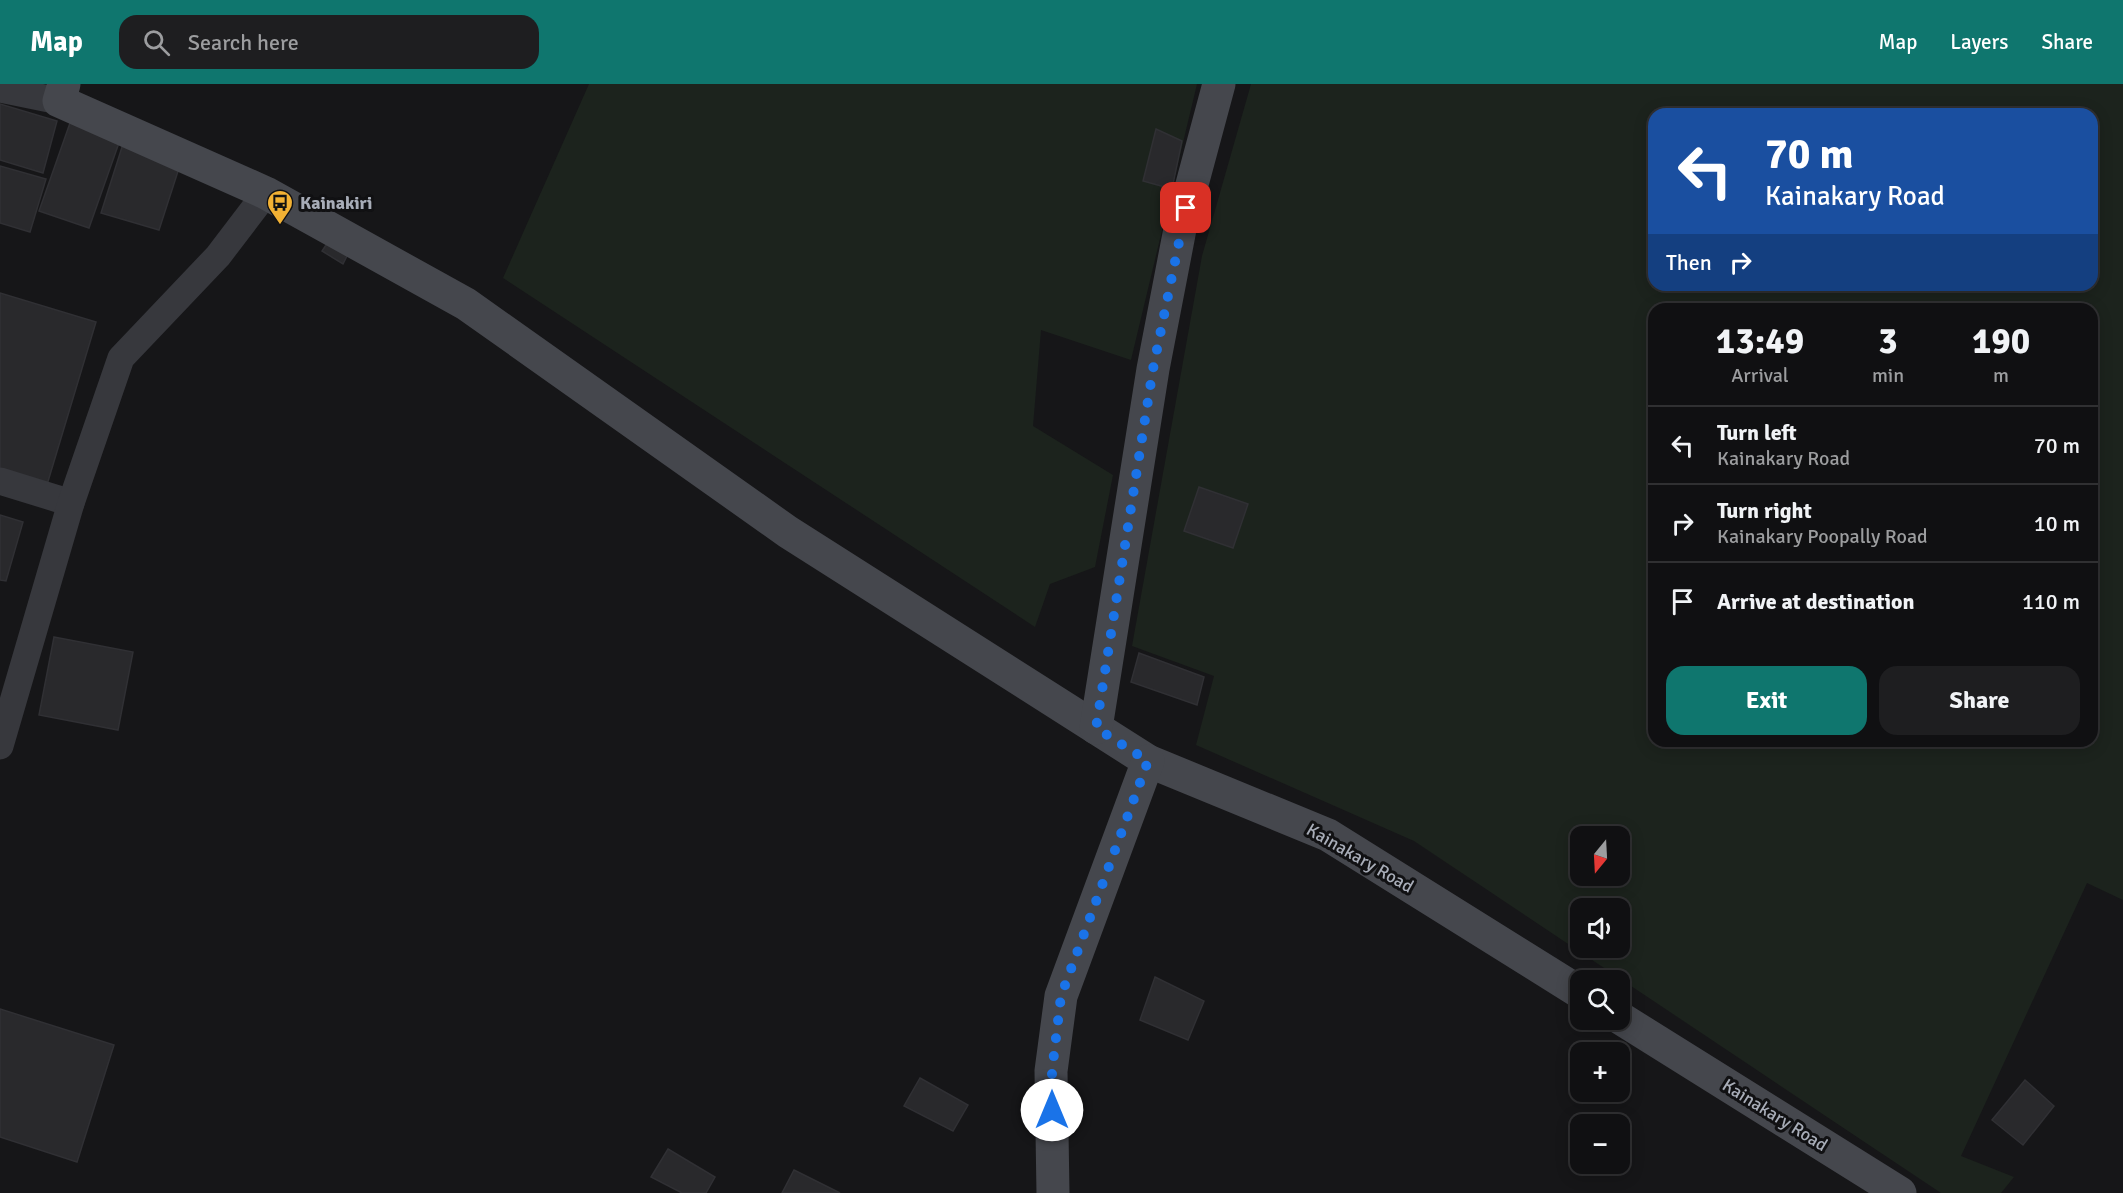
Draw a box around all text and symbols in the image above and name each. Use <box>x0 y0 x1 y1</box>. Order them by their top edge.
search box <box>119 15 539 69</box>
text: Map <box>30 25 83 59</box>
icon: search <box>140 26 173 59</box>
text: Search here <box>188 29 299 56</box>
text: Map <box>1879 29 1917 55</box>
text: Layers <box>1950 29 2008 55</box>
text: Share <box>2041 29 2093 55</box>
text: 70 m <box>1765 129 1854 180</box>
icon: left <box>1666 132 1744 210</box>
text: Kainakary Road <box>1765 180 1945 213</box>
pin <box>1160 182 1211 233</box>
bus stop icon: Kainakiri <box>265 188 295 226</box>
icon: arrive <box>1169 191 1202 224</box>
place label: Kainakiri <box>300 192 372 214</box>
icon: right <box>1724 246 1757 279</box>
text: Then <box>1666 249 1712 276</box>
text: 13:49 <box>1716 319 1804 364</box>
text: 3 <box>1878 319 1898 364</box>
text: 190 <box>1972 319 2030 364</box>
text: Arrival <box>1731 363 1789 388</box>
text: min <box>1872 363 1904 388</box>
text: m <box>1993 363 2009 388</box>
text: Turn left <box>1717 419 1797 446</box>
icon: left <box>1666 429 1699 462</box>
text: 70 m <box>2034 432 2080 459</box>
text: Kainakary Road <box>1717 446 1850 471</box>
text: Turn right <box>1717 497 1812 524</box>
icon: right <box>1666 507 1699 540</box>
text: 10 m <box>2034 510 2080 537</box>
text: Kainakary Poopally Road <box>1717 524 1928 549</box>
icon: arrive <box>1666 585 1699 618</box>
text: Arrive at destination <box>1717 588 1914 615</box>
text: 110 m <box>2022 588 2080 615</box>
button: Exit <box>1666 666 1867 735</box>
button: Share <box>1879 666 2080 735</box>
street label: Kainakary Road <box>1303 819 1417 897</box>
north arrow <box>1570 826 1630 886</box>
map controls <box>1570 826 1630 1174</box>
button: sound <box>1570 898 1630 958</box>
button: search <box>1570 970 1630 1030</box>
button: + <box>1570 1042 1630 1102</box>
street label: Kainakary Road <box>1718 1074 1832 1156</box>
position arrow <box>1020 1078 1084 1142</box>
button: − <box>1570 1114 1630 1174</box>

